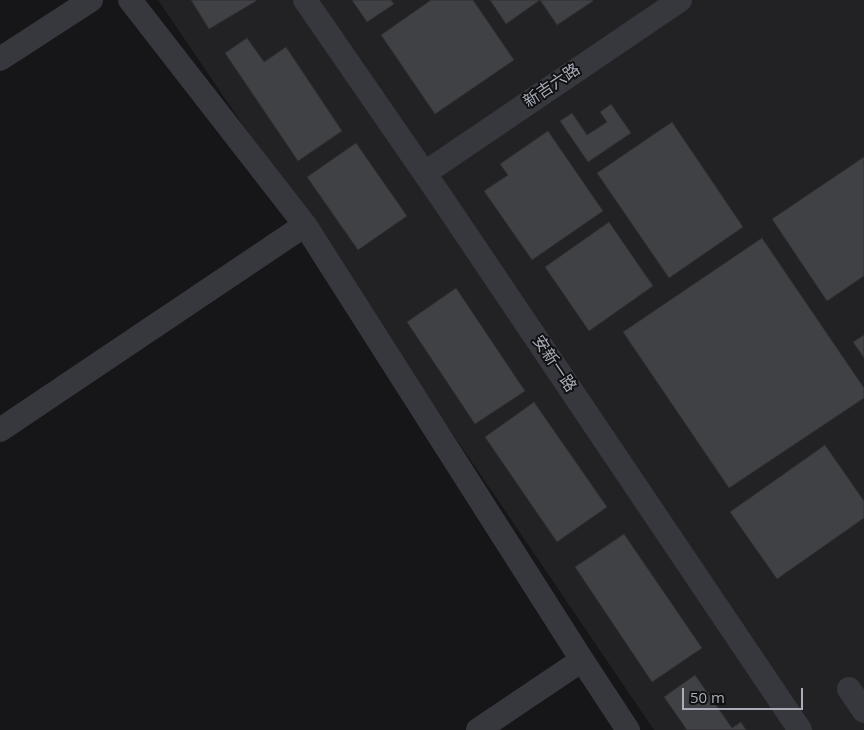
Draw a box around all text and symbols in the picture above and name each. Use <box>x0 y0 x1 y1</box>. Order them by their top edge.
street label: 新吉六路 <box>520 60 584 112</box>
street label: 安新一路 <box>528 332 580 396</box>
scale bar <box>684 678 805 710</box>
text: 50 m <box>690 687 725 707</box>

